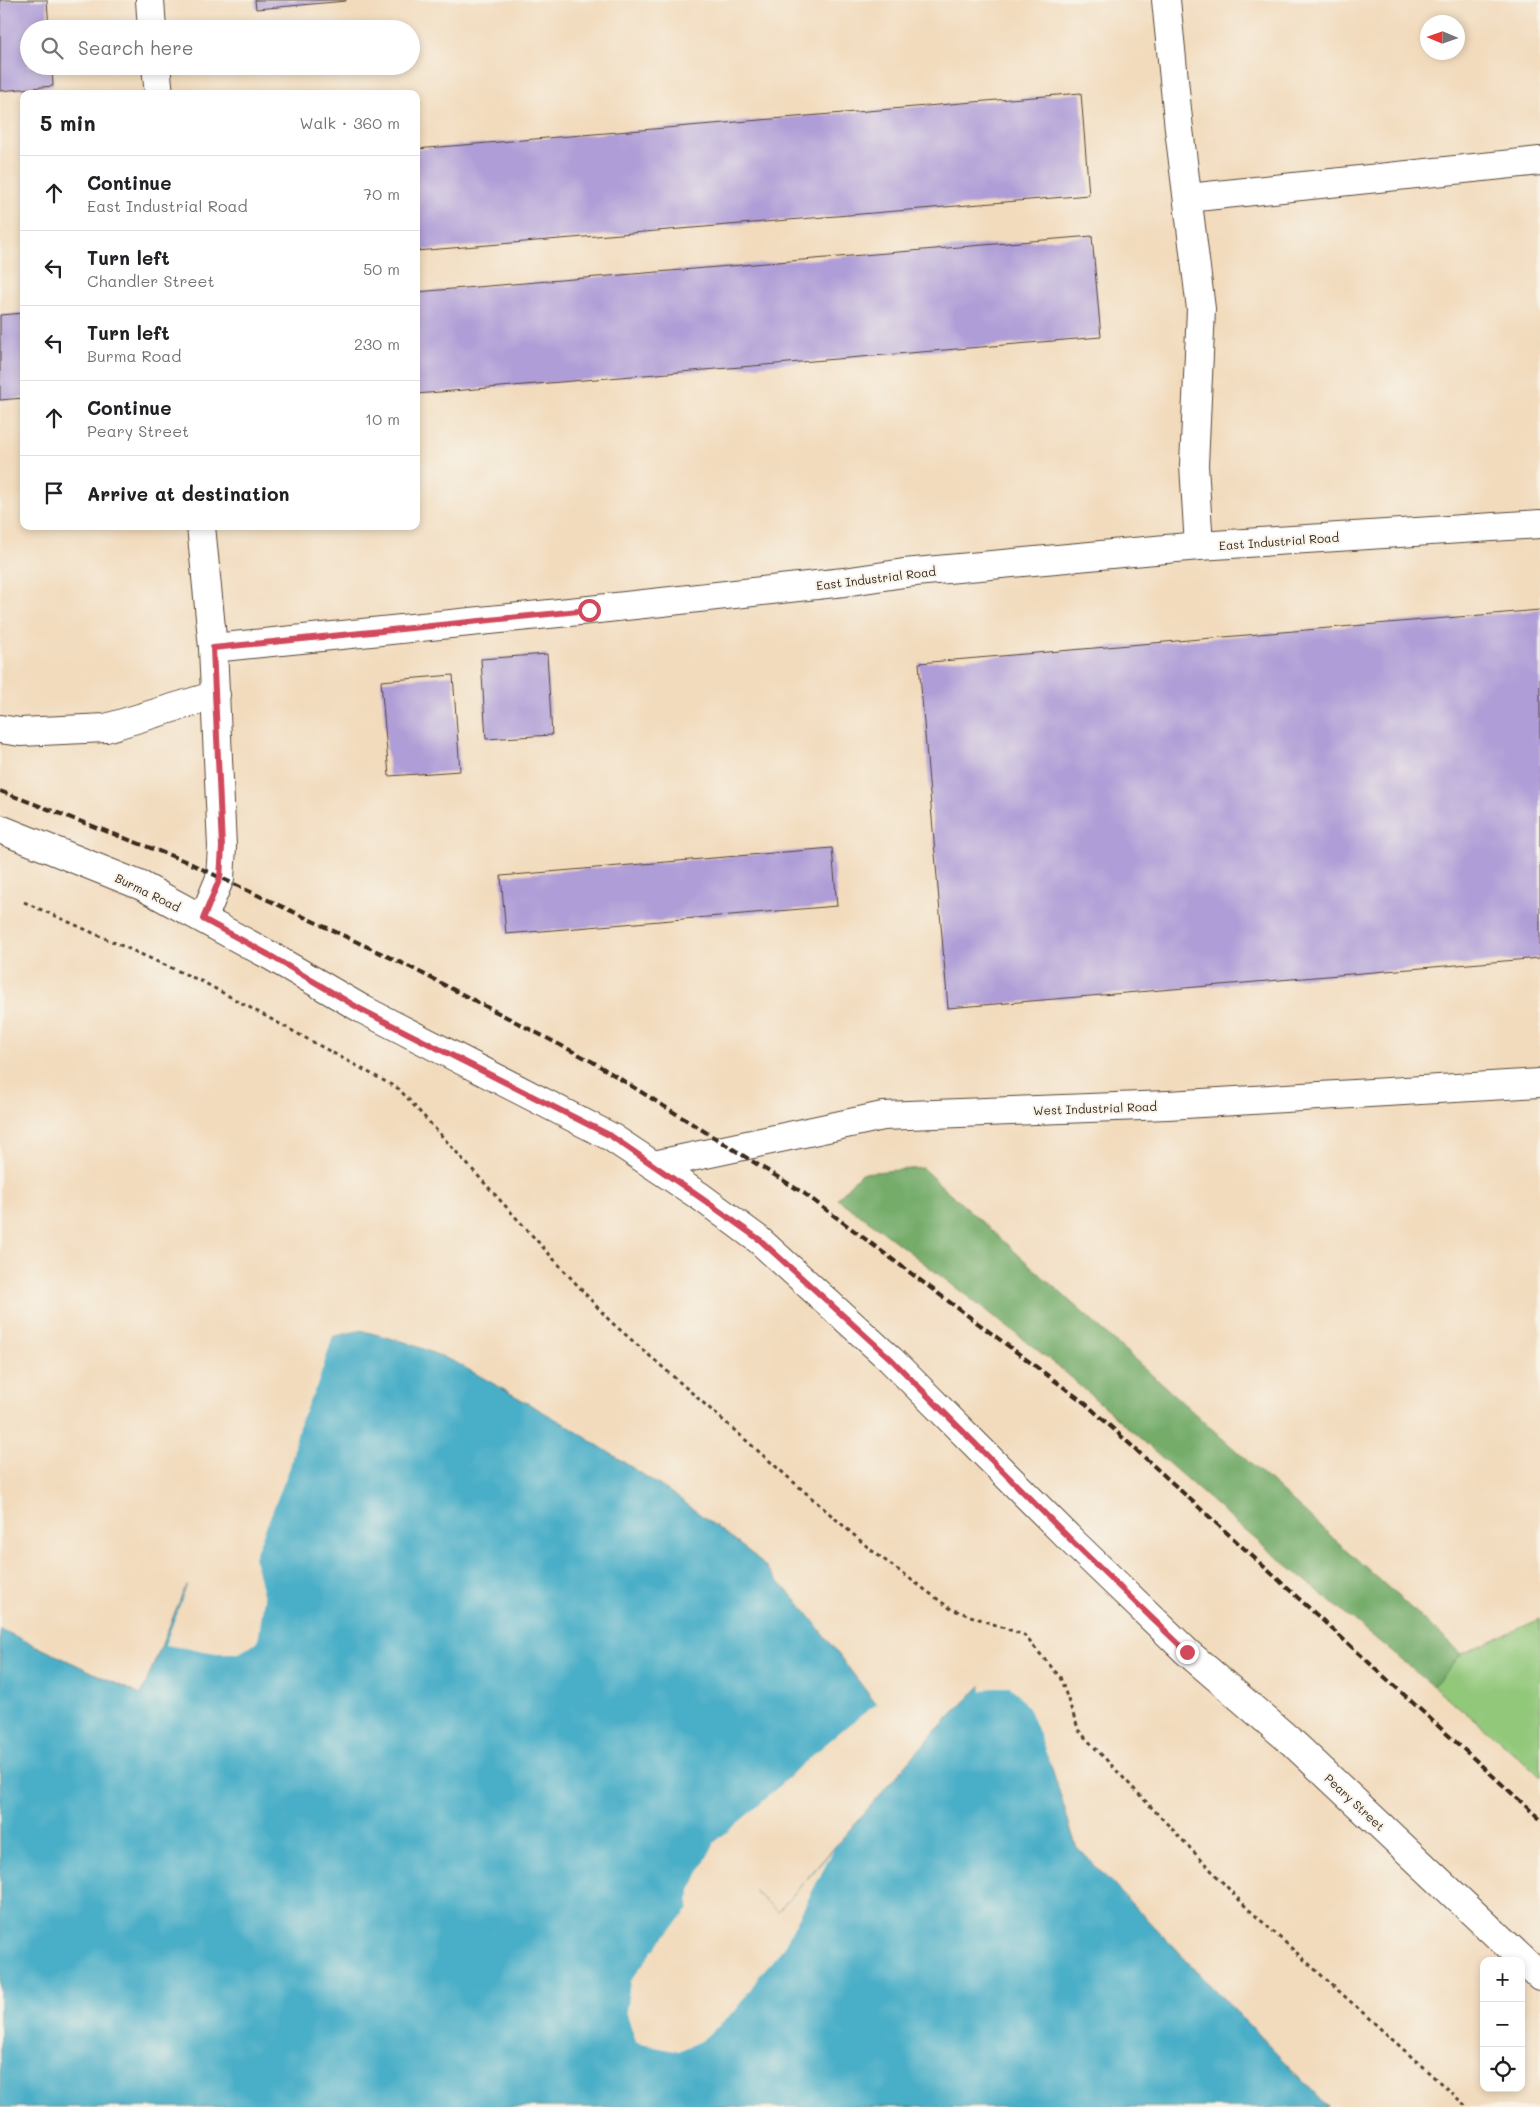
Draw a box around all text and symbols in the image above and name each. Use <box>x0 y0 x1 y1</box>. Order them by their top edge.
north arrow <box>1420 15 1465 60</box>
search box <box>20 20 420 75</box>
icon: search <box>38 34 66 62</box>
text: Search here <box>78 35 194 60</box>
text: 5 min <box>40 109 96 136</box>
text: Walk · 360 m <box>299 112 400 133</box>
text: Continue <box>87 170 172 195</box>
icon: ahead <box>40 179 68 207</box>
text: 70 m <box>363 183 400 204</box>
text: East Industrial Road <box>87 195 248 216</box>
text: Turn left <box>87 245 170 270</box>
icon: left <box>40 254 68 282</box>
text: 50 m <box>363 258 400 279</box>
text: Chandler Street <box>87 270 214 291</box>
text: Turn left <box>87 320 170 345</box>
icon: left <box>40 329 68 357</box>
text: 230 m <box>354 333 400 354</box>
text: Burma Road <box>87 345 181 366</box>
text: Continue <box>87 395 172 420</box>
icon: ahead <box>40 404 68 432</box>
text: 10 m <box>365 408 400 429</box>
text: Peary Street <box>87 420 189 441</box>
icon: arrive <box>40 479 68 507</box>
text: Arrive at destination <box>87 481 290 506</box>
street label: East Industrial Road <box>1218 529 1340 553</box>
street label: East Industrial Road <box>815 563 937 593</box>
route start <box>578 599 601 622</box>
street label: Burma Road <box>113 869 184 915</box>
street label: West Industrial Road <box>1033 1098 1158 1118</box>
route end <box>1176 1641 1199 1664</box>
street label: Peary Street <box>1322 1770 1388 1834</box>
map controls <box>1480 1957 1525 2092</box>
button: + <box>1480 1957 1525 2002</box>
button: − <box>1480 2002 1525 2047</box>
button: locate <box>1480 2047 1525 2092</box>

